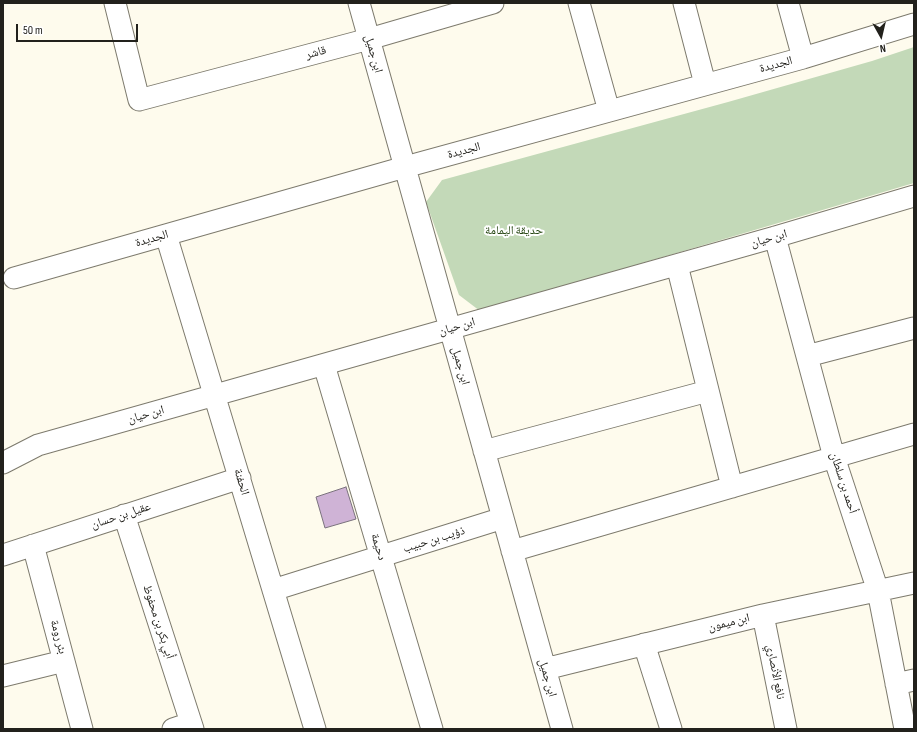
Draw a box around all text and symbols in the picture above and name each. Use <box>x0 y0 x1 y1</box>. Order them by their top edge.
scale bar <box>18 16 140 42</box>
north arrow <box>861 16 901 56</box>
text: 50 m <box>23 23 43 38</box>
street label: ابن جميل <box>361 33 385 75</box>
text: N <box>879 42 887 55</box>
street label: قاشر <box>304 43 328 63</box>
street label: الجديدة <box>758 54 794 76</box>
street label: الجديدة <box>446 140 482 162</box>
park label: حديقة اليمامة <box>485 224 543 238</box>
street label: الجديدة <box>134 227 170 251</box>
street label: ابن حيان <box>749 227 789 251</box>
street label: ابن حيان <box>437 315 477 339</box>
street label: ابن جميل <box>448 345 472 387</box>
street label: ابن حيان <box>126 403 166 427</box>
street label: أحمد بن سلطان <box>826 450 860 516</box>
street label: الحفنة <box>230 467 252 497</box>
street label: عقيل بن حسان <box>89 500 153 532</box>
street label: ذؤيب بن حبيب <box>401 524 467 556</box>
street label: دحيمة <box>367 532 389 562</box>
street label: أبي بكر بن محفوظ <box>139 583 177 661</box>
street label: ابن ميمون <box>707 611 751 635</box>
street label: بئر رومة <box>47 618 69 656</box>
street label: نافع الأنصاري <box>763 643 787 701</box>
street label: ابن جميل <box>535 657 559 699</box>

